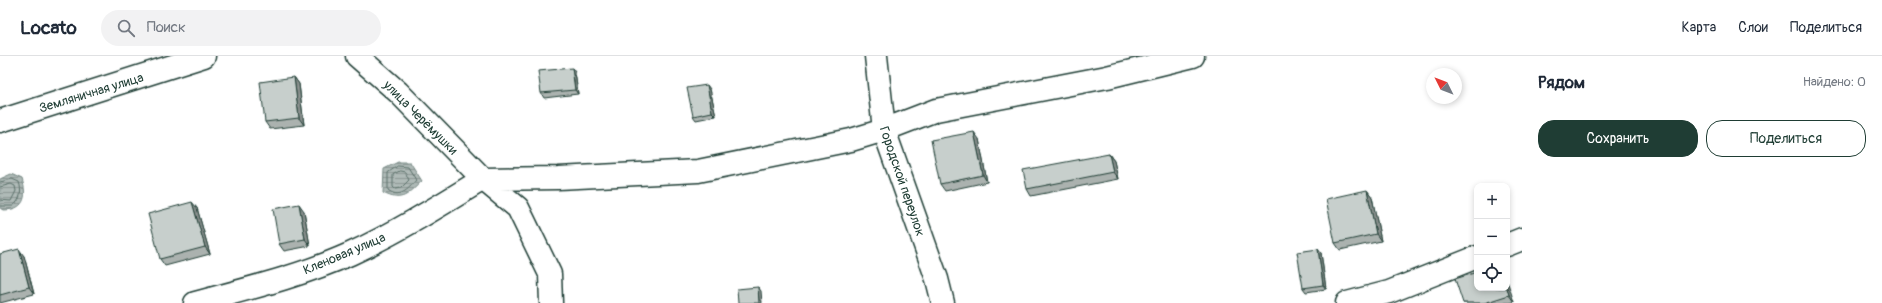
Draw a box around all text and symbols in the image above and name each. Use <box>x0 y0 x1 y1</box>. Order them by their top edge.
search box <box>101 10 381 46</box>
text: Locato <box>20 16 77 40</box>
icon: search <box>115 17 137 39</box>
text: Поиск <box>147 18 186 37</box>
text: Карта <box>1682 19 1716 36</box>
text: Слои <box>1738 19 1768 36</box>
text: Поделиться <box>1790 19 1862 36</box>
north arrow <box>1426 68 1462 104</box>
street label: Земляничная улица <box>37 69 145 116</box>
text: Рядом <box>1538 72 1585 93</box>
text: Найдено: 0 <box>1803 74 1866 90</box>
street label: улица Черёмушки <box>379 77 461 158</box>
button: Сохранить <box>1538 120 1698 157</box>
button: Поделиться <box>1706 120 1866 157</box>
street label: Городской переулок <box>876 124 928 239</box>
map controls <box>1474 183 1510 291</box>
button: + <box>1474 183 1510 219</box>
button: − <box>1474 219 1510 255</box>
street label: Кленовая улица <box>301 229 388 278</box>
button: locate <box>1474 255 1510 291</box>

